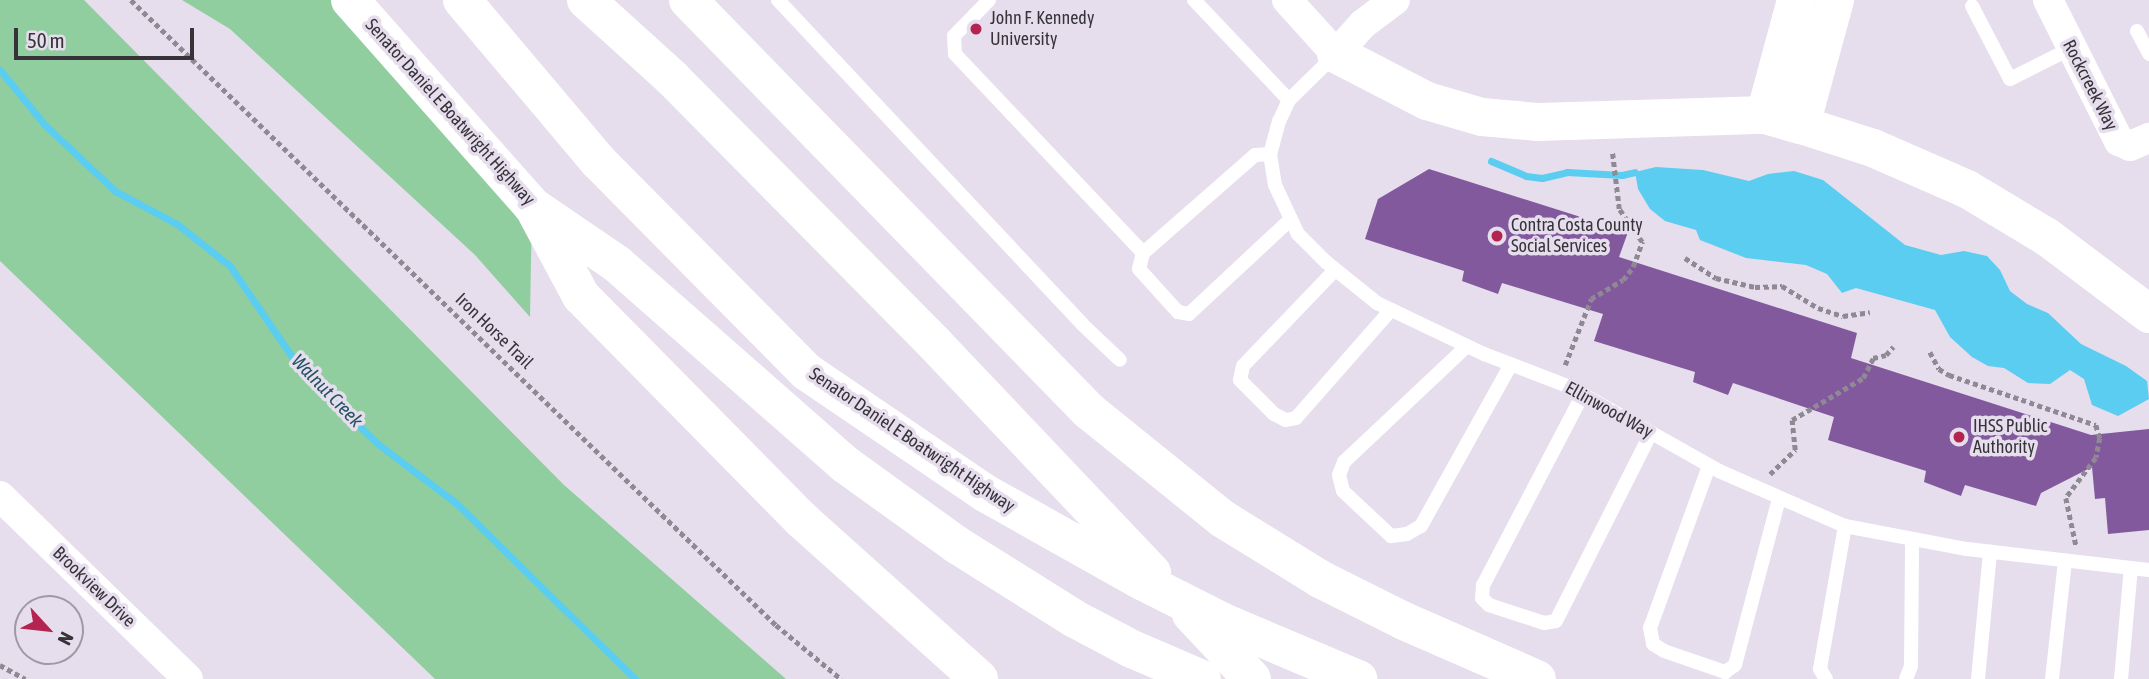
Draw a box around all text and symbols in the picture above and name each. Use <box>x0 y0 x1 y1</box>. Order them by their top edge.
place label: John F. Kennedy University <box>990 8 1094 50</box>
scale bar <box>18 14 198 58</box>
street label: Senator Daniel E Boatwright Highway <box>361 14 539 210</box>
marker: John F. Kennedy University <box>968 21 984 37</box>
text: 50 m <box>27 28 65 52</box>
street label: Rockcreek Way <box>2058 36 2122 134</box>
place label: Contra Costa County Social Services <box>1511 215 1643 258</box>
marker: Contra Costa County Social Services <box>1489 228 1505 244</box>
street label: Iron Horse Trail <box>451 289 537 373</box>
water label: Walnut Creek <box>287 350 367 432</box>
street label: Senator Daniel E Boatwright Highway <box>805 363 1019 517</box>
street label: Ellinwood Way <box>1561 377 1657 443</box>
place label: IHSS Public Authority <box>1973 416 2047 458</box>
marker: IHSS Public Authority <box>1951 429 1967 445</box>
street label: Brookview Drive <box>48 542 140 632</box>
north arrow <box>14 595 84 665</box>
text: N <box>54 629 78 649</box>

